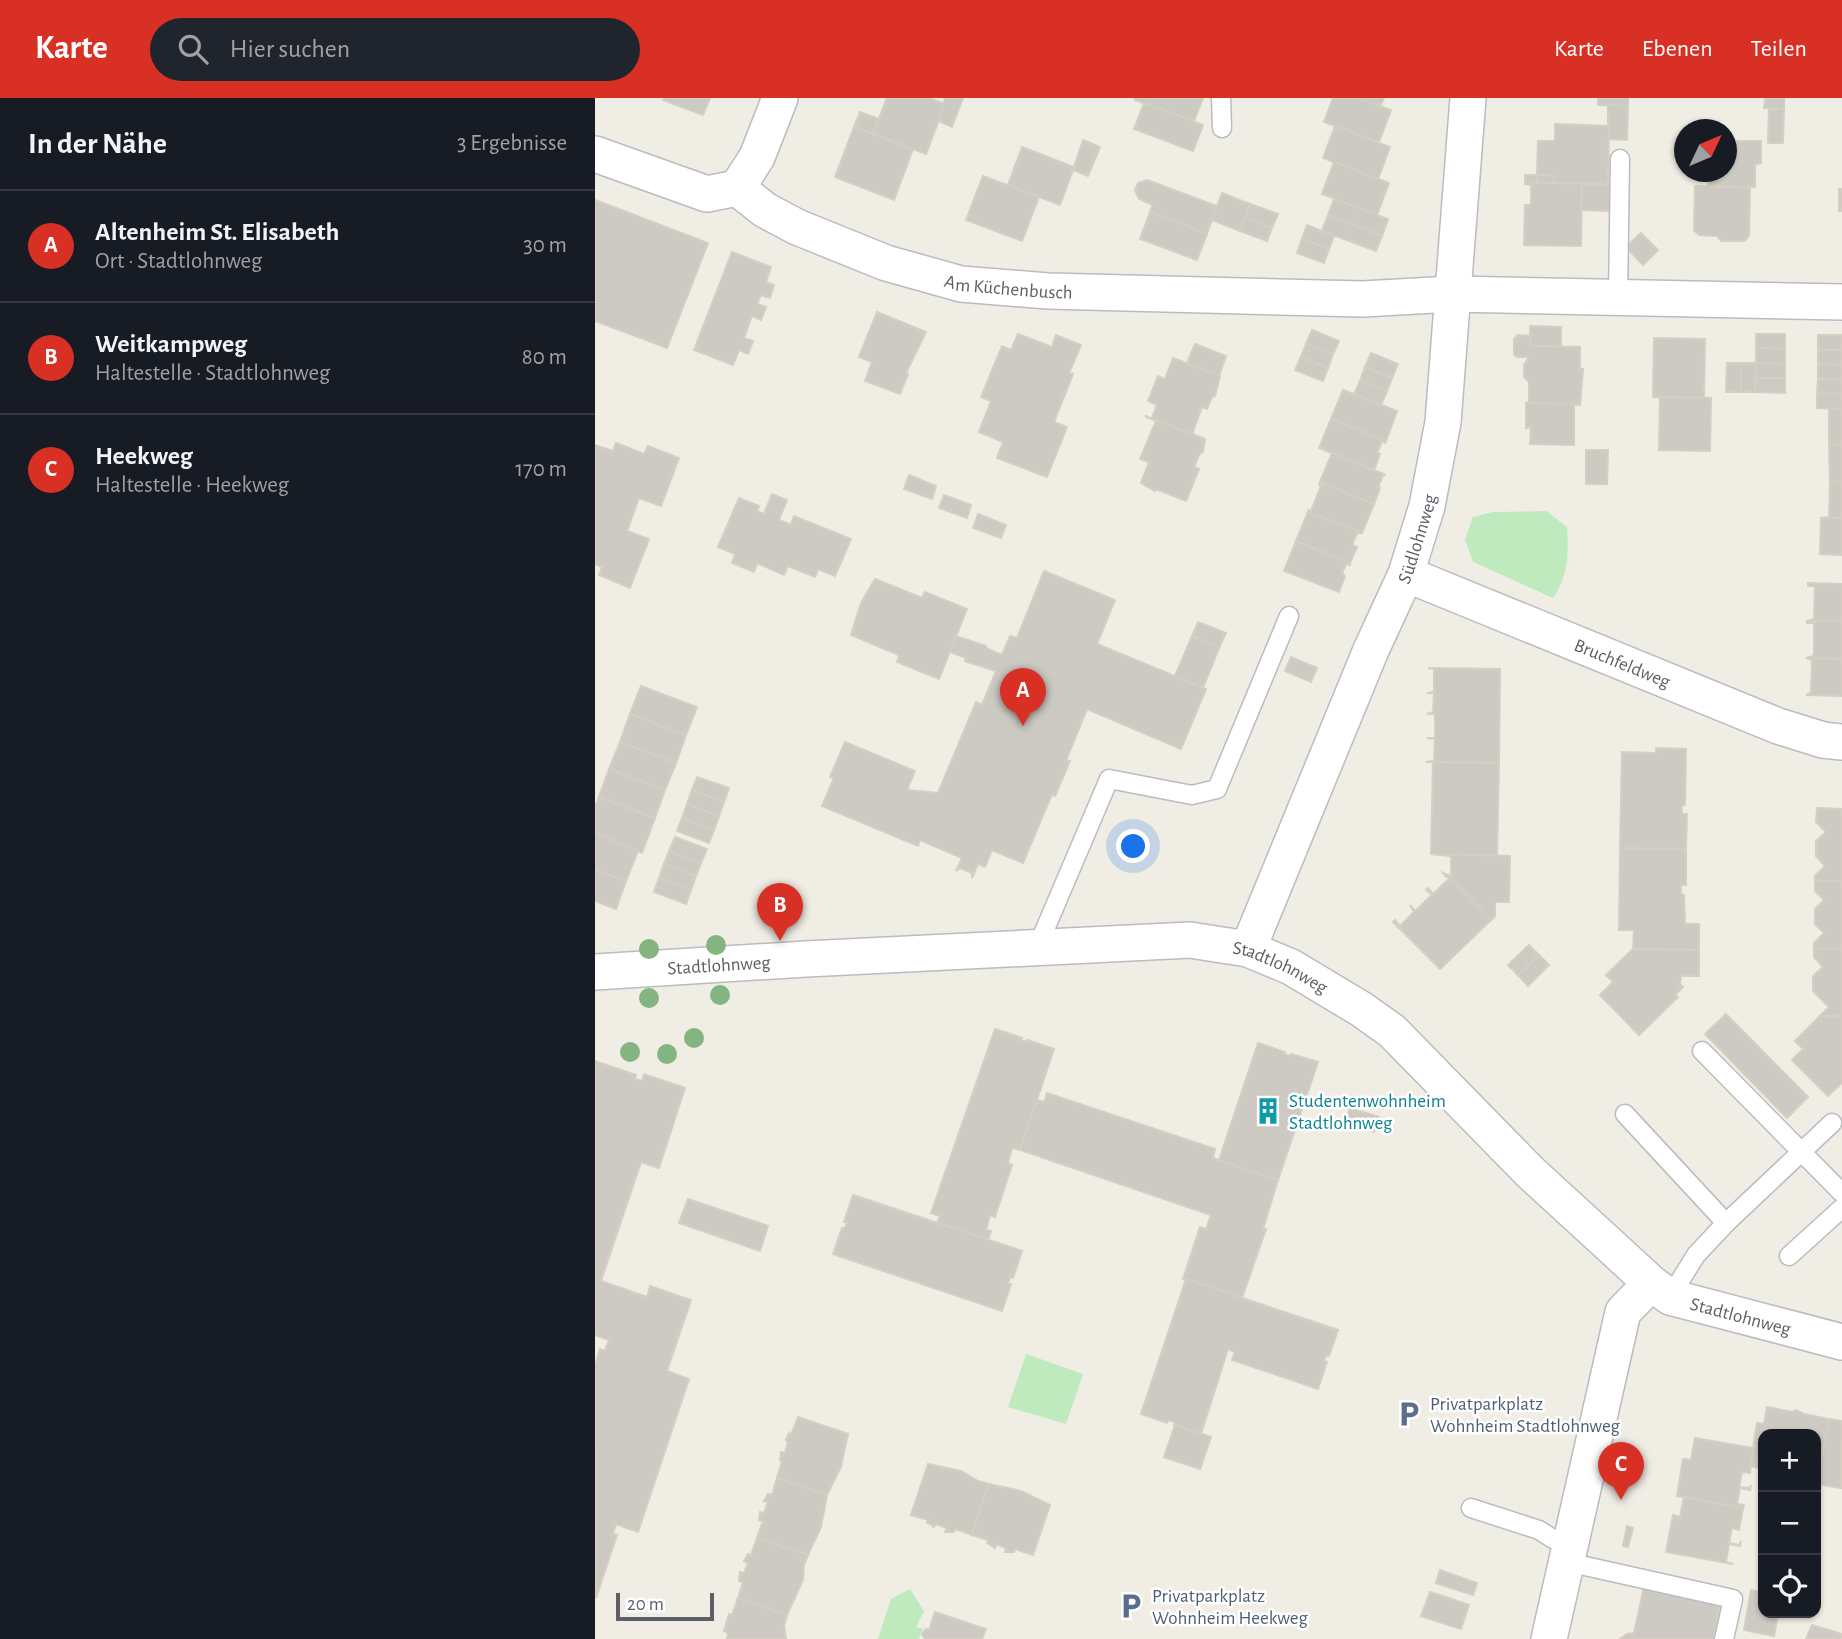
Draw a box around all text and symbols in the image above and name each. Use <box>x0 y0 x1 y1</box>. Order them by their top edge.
search box <box>150 18 640 81</box>
icon: search <box>174 30 212 68</box>
text: Karte <box>35 32 108 65</box>
text: Hier suchen <box>230 36 350 62</box>
text: Karte <box>1554 37 1604 61</box>
text: Ebenen <box>1642 37 1713 61</box>
text: Teilen <box>1751 37 1807 61</box>
north arrow <box>1674 119 1737 182</box>
text: In der Nähe <box>28 129 167 159</box>
text: 3 Ergebnisse <box>457 132 567 155</box>
text: Altenheim St. Elisabeth <box>95 219 339 245</box>
text: A <box>44 234 58 257</box>
text: 30 m <box>523 234 567 257</box>
text: Ort · Stadtlohnweg <box>95 250 262 273</box>
street label: Am Küchenbusch <box>942 272 1073 303</box>
text: Weitkampweg <box>95 331 247 357</box>
text: B <box>44 346 58 369</box>
text: 80 m <box>522 346 567 369</box>
text: Haltestelle · Stadtlohnweg <box>95 362 330 385</box>
text: Heekweg <box>95 443 193 469</box>
text: C <box>45 458 57 481</box>
text: 170 m <box>515 458 567 481</box>
text: Haltestelle · Heekweg <box>95 474 289 497</box>
street label: Südlohnweg <box>1395 492 1440 587</box>
street label: Bruchfeldweg <box>1571 636 1674 692</box>
pin: A <box>1000 668 1046 726</box>
your location <box>1116 829 1150 863</box>
pin: B <box>757 883 803 941</box>
street label: Stadtlohnweg <box>1231 939 1331 998</box>
street label: Stadtlohnweg <box>667 953 772 979</box>
place label: Studentenwohnheim Stadtlohnweg <box>1289 1092 1446 1133</box>
building icon: Studentenwohnheim Stadtlohnweg <box>1253 1096 1283 1126</box>
street label: Stadtlohnweg <box>1688 1295 1793 1339</box>
place label: Privatparkplatz Wohnheim Stadtlohnweg <box>1430 1395 1620 1436</box>
parking icon: Privatparkplatz Wohnheim Stadtlohnweg <box>1394 1399 1424 1429</box>
map controls <box>1758 1429 1821 1618</box>
button: + <box>1758 1429 1821 1492</box>
pin: C <box>1598 1442 1644 1500</box>
button: − <box>1758 1492 1821 1555</box>
button: locate <box>1758 1555 1821 1618</box>
place label: Privatparkplatz Wohnheim Heekweg <box>1152 1587 1308 1628</box>
scale bar <box>616 1590 714 1622</box>
parking icon: Privatparkplatz Wohnheim Heekweg <box>1116 1591 1146 1621</box>
text: 20 m <box>627 1595 664 1614</box>

